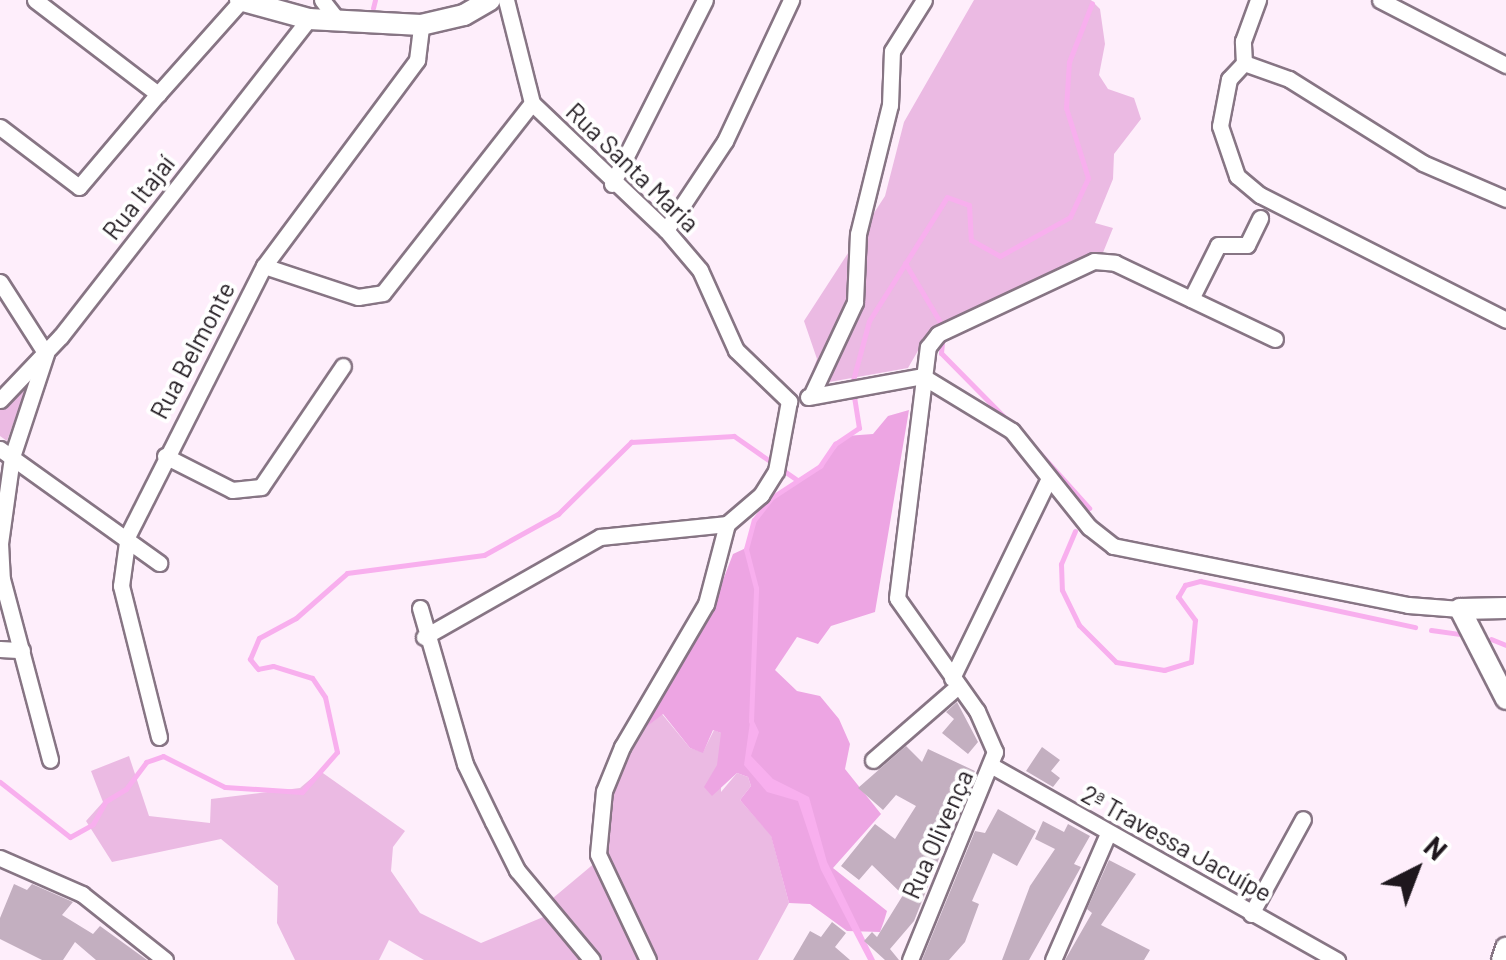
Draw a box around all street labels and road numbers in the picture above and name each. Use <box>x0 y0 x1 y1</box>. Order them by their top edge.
street label: Rua Santa Maria <box>560 96 706 238</box>
street label: Rua Itajaí <box>96 149 180 245</box>
street label: Rua Belmonte <box>143 276 241 424</box>
street label: Rua Olivença <box>895 765 979 903</box>
street label: 2ª Travessa Jacuípe <box>1077 778 1277 908</box>

